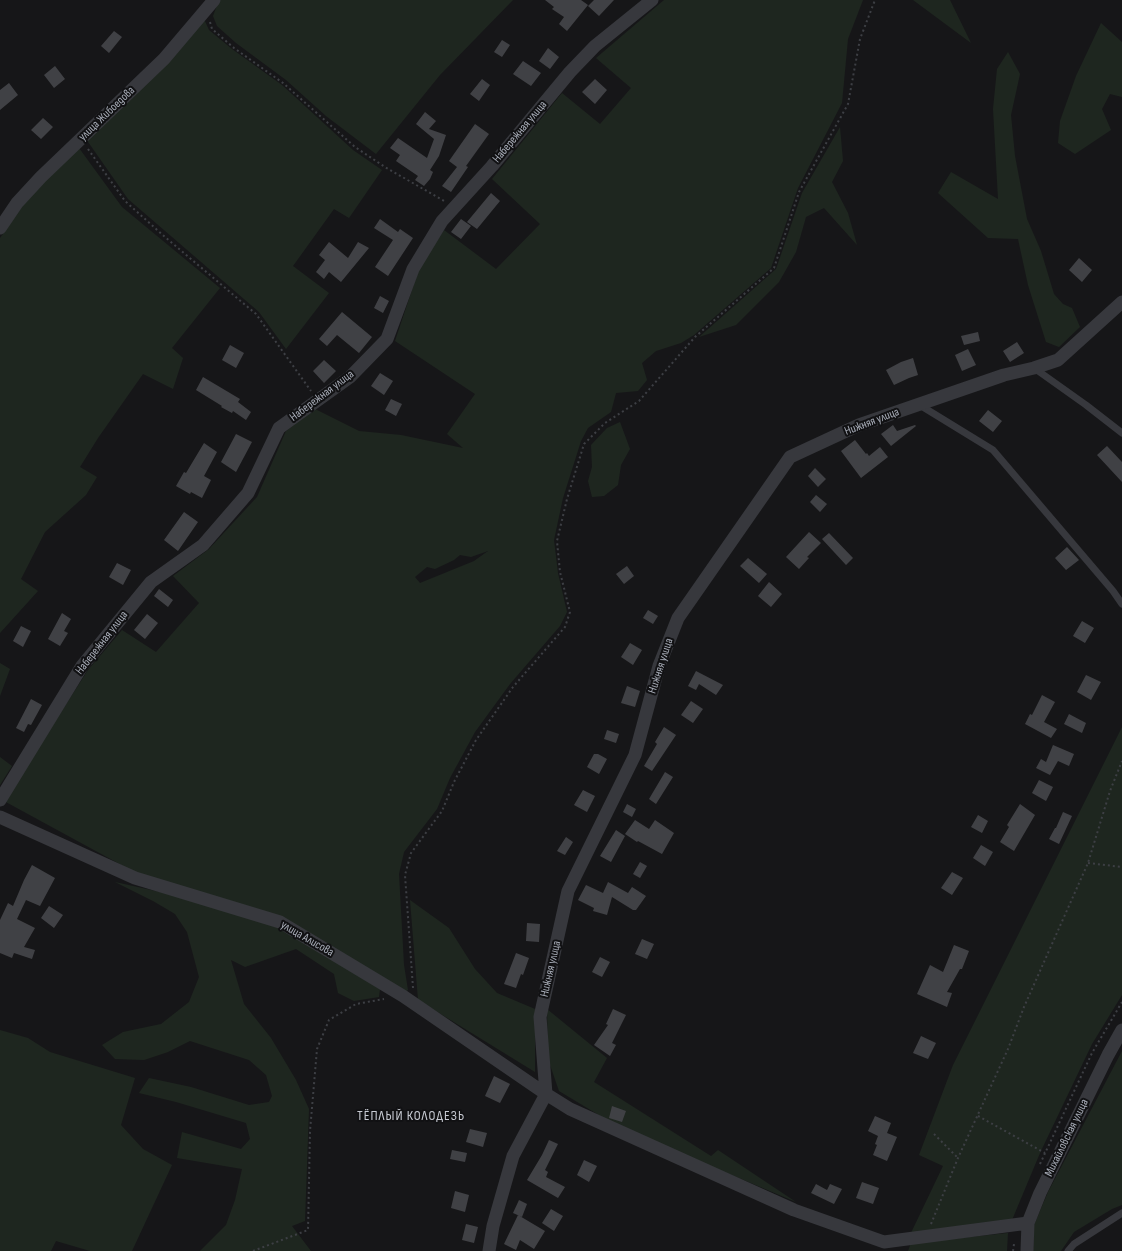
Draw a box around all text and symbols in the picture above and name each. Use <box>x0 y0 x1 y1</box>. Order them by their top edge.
street label: улица Жибоедова <box>76 84 138 144</box>
street label: Набережная улица <box>490 98 550 166</box>
street label: Набережная улица <box>287 367 357 425</box>
street label: Нижняя улица <box>843 405 901 439</box>
street label: Набережная улица <box>73 608 131 678</box>
street label: Нижняя улица <box>645 637 677 695</box>
street label: улица Алисова <box>278 918 336 960</box>
street label: Нижняя улица <box>538 939 564 999</box>
street label: Михайловская улица <box>1042 1097 1092 1179</box>
district label: ТЁПЛЫЙ КОЛОДЕЗЬ <box>357 1108 465 1124</box>

